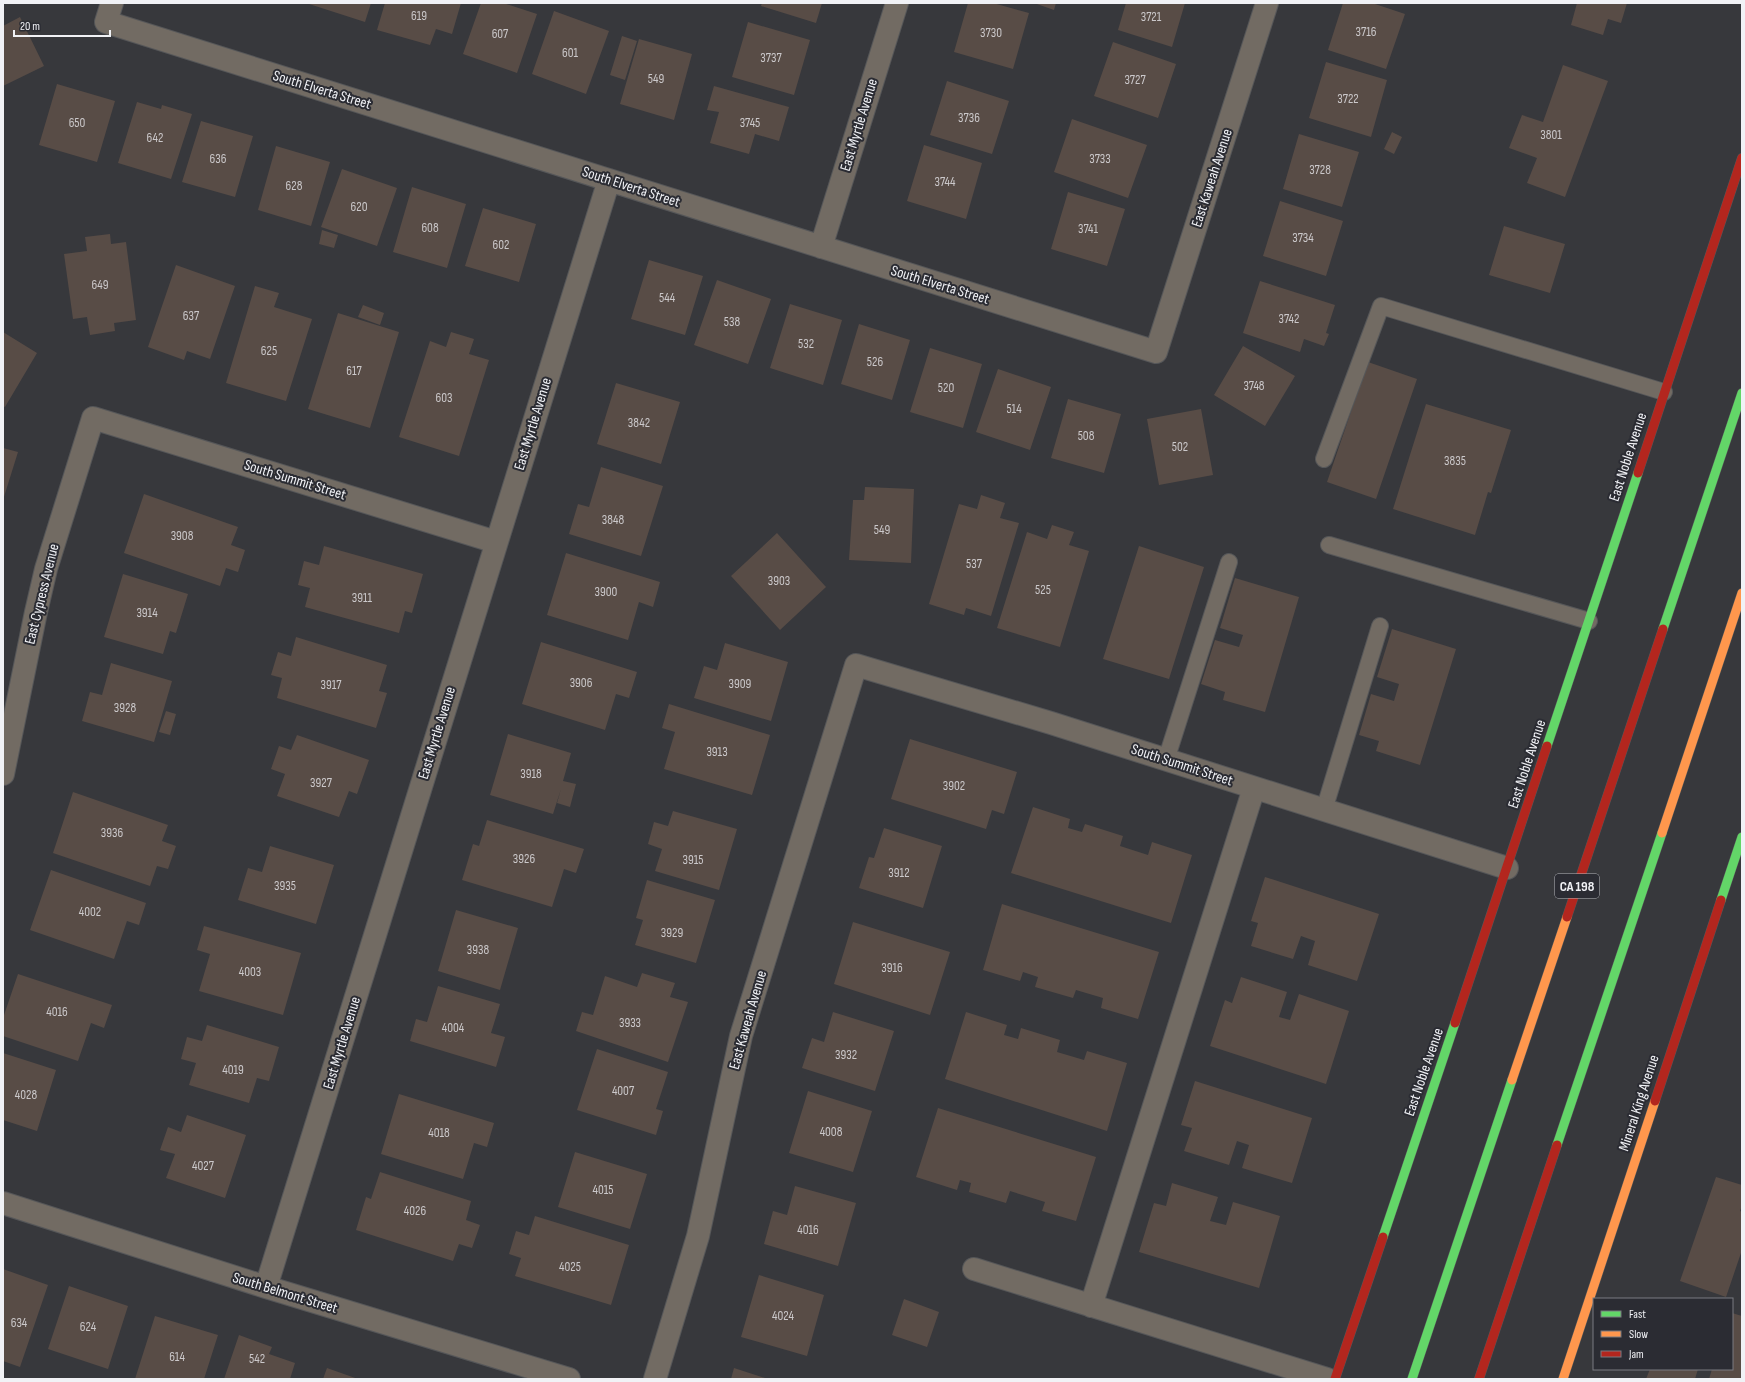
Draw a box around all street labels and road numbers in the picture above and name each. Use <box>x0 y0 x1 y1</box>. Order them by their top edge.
street label: South Elverta Street <box>271 66 374 114</box>
street label: East Myrtle Avenue <box>836 76 882 174</box>
street label: East Kaweah Avenue <box>1187 127 1237 229</box>
street label: South Elverta Street <box>580 162 683 212</box>
street label: South Elverta Street <box>889 261 992 309</box>
street label: East Myrtle Avenue <box>510 375 556 473</box>
street label: East Noble Avenue <box>1605 410 1651 504</box>
street label: South Summit Street <box>242 455 349 505</box>
street label: East Cypress Avenue <box>20 542 64 646</box>
street label: East Myrtle Avenue <box>414 684 460 782</box>
street label: East Noble Avenue <box>1504 717 1550 811</box>
street label: South Summit Street <box>1129 740 1236 790</box>
road number: CA 198 <box>1555 874 1599 898</box>
street label: East Kaweah Avenue <box>725 968 771 1072</box>
street label: East Myrtle Avenue <box>319 994 365 1092</box>
street label: East Noble Avenue <box>1400 1025 1448 1119</box>
street label: Mineral King Avenue <box>1614 1052 1664 1154</box>
street label: South Belmont Street <box>230 1268 340 1318</box>

